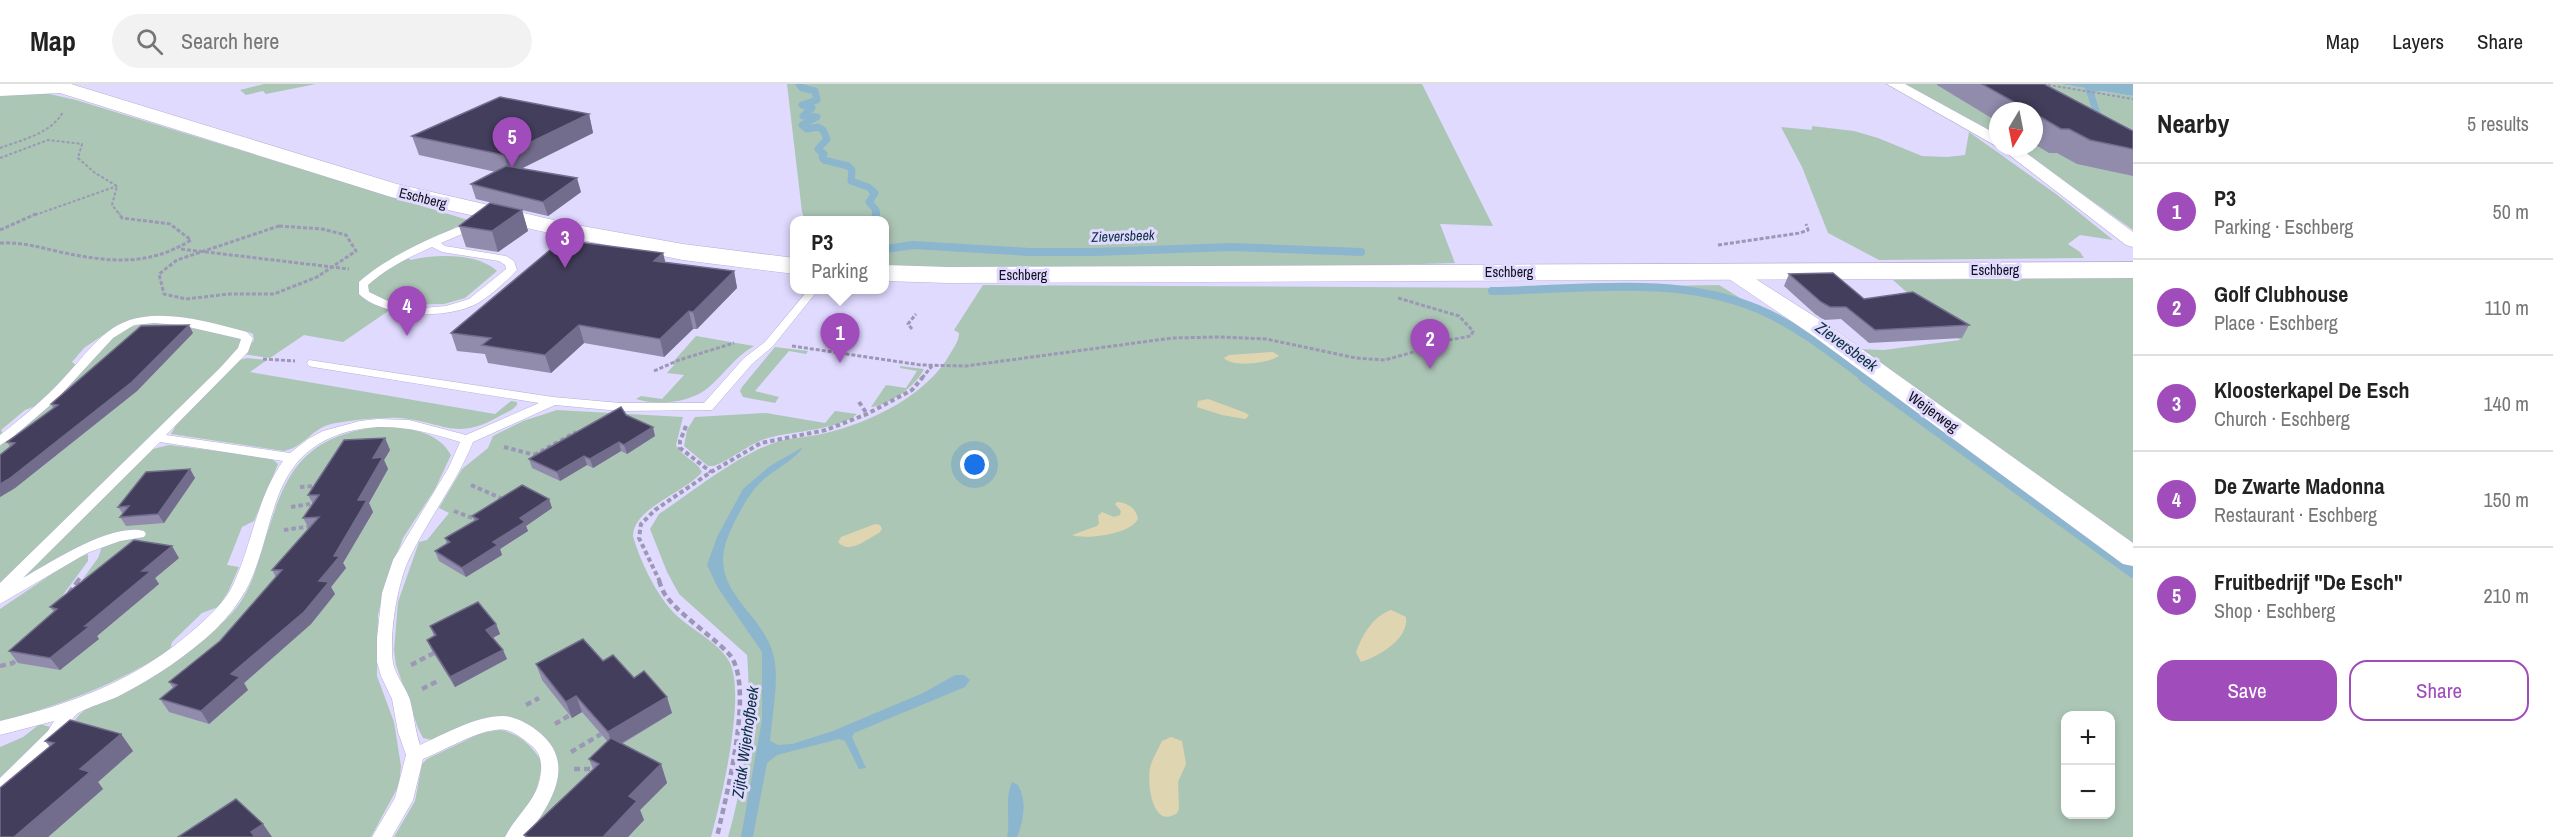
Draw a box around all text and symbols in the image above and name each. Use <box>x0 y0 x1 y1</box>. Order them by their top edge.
search box <box>112 14 532 68</box>
text: Map <box>30 22 76 60</box>
icon: search <box>133 25 166 58</box>
text: Search here <box>181 26 279 56</box>
text: Map <box>2326 27 2359 56</box>
text: Layers <box>2392 27 2444 56</box>
text: Share <box>2477 27 2523 56</box>
north arrow <box>1989 102 2043 156</box>
text: Nearby <box>2157 106 2229 141</box>
text: 5 results <box>2467 110 2529 137</box>
pin: 5 <box>492 118 532 167</box>
street label: Eschberg <box>397 183 449 213</box>
text: P3 <box>2214 183 2236 213</box>
text: 1 <box>2172 198 2181 225</box>
text: 50 m <box>2493 198 2529 225</box>
text: Parking · Eschberg <box>2214 213 2353 240</box>
popup <box>790 216 889 294</box>
pin: 3 <box>546 218 584 268</box>
water label: Zieversbeek <box>1090 226 1156 246</box>
text: P3 <box>811 227 833 257</box>
text: Parking <box>811 257 868 284</box>
street label: Eschberg <box>1971 261 2020 279</box>
street label: Eschberg <box>1485 263 1534 281</box>
street label: Eschberg <box>999 266 1048 284</box>
text: Golf Clubhouse <box>2214 279 2348 309</box>
pin: 4 <box>388 286 426 336</box>
text: 2 <box>2172 294 2181 321</box>
text: 110 m <box>2485 294 2529 321</box>
text: Place · Eschberg <box>2214 309 2338 336</box>
pin: 1 <box>820 314 860 363</box>
water label: Zieversbeek <box>1811 315 1883 376</box>
pin: 2 <box>1410 320 1450 369</box>
text: Kloosterkapel De Esch <box>2214 375 2410 405</box>
street label: Weijerweg <box>1904 386 1963 437</box>
text: 3 <box>2172 390 2181 417</box>
text: 140 m <box>2483 390 2529 417</box>
text: Church · Eschberg <box>2214 405 2350 432</box>
your location <box>960 450 989 479</box>
text: De Zwarte Madonna <box>2214 471 2384 501</box>
text: 4 <box>2172 486 2181 513</box>
text: 150 m <box>2483 486 2529 513</box>
text: Restaurant · Eschberg <box>2214 501 2377 528</box>
text: Fruitbedrijf "De Esch" <box>2214 567 2403 597</box>
text: 5 <box>2172 582 2181 609</box>
text: 210 m <box>2483 582 2529 609</box>
text: Shop · Eschberg <box>2214 597 2335 624</box>
button: Save <box>2157 660 2337 721</box>
button: Share <box>2349 660 2529 721</box>
water label: Zijtak Wijerhofbeek <box>726 684 764 800</box>
map controls <box>2061 711 2115 819</box>
button: + <box>2061 711 2115 765</box>
button: − <box>2061 765 2115 819</box>

